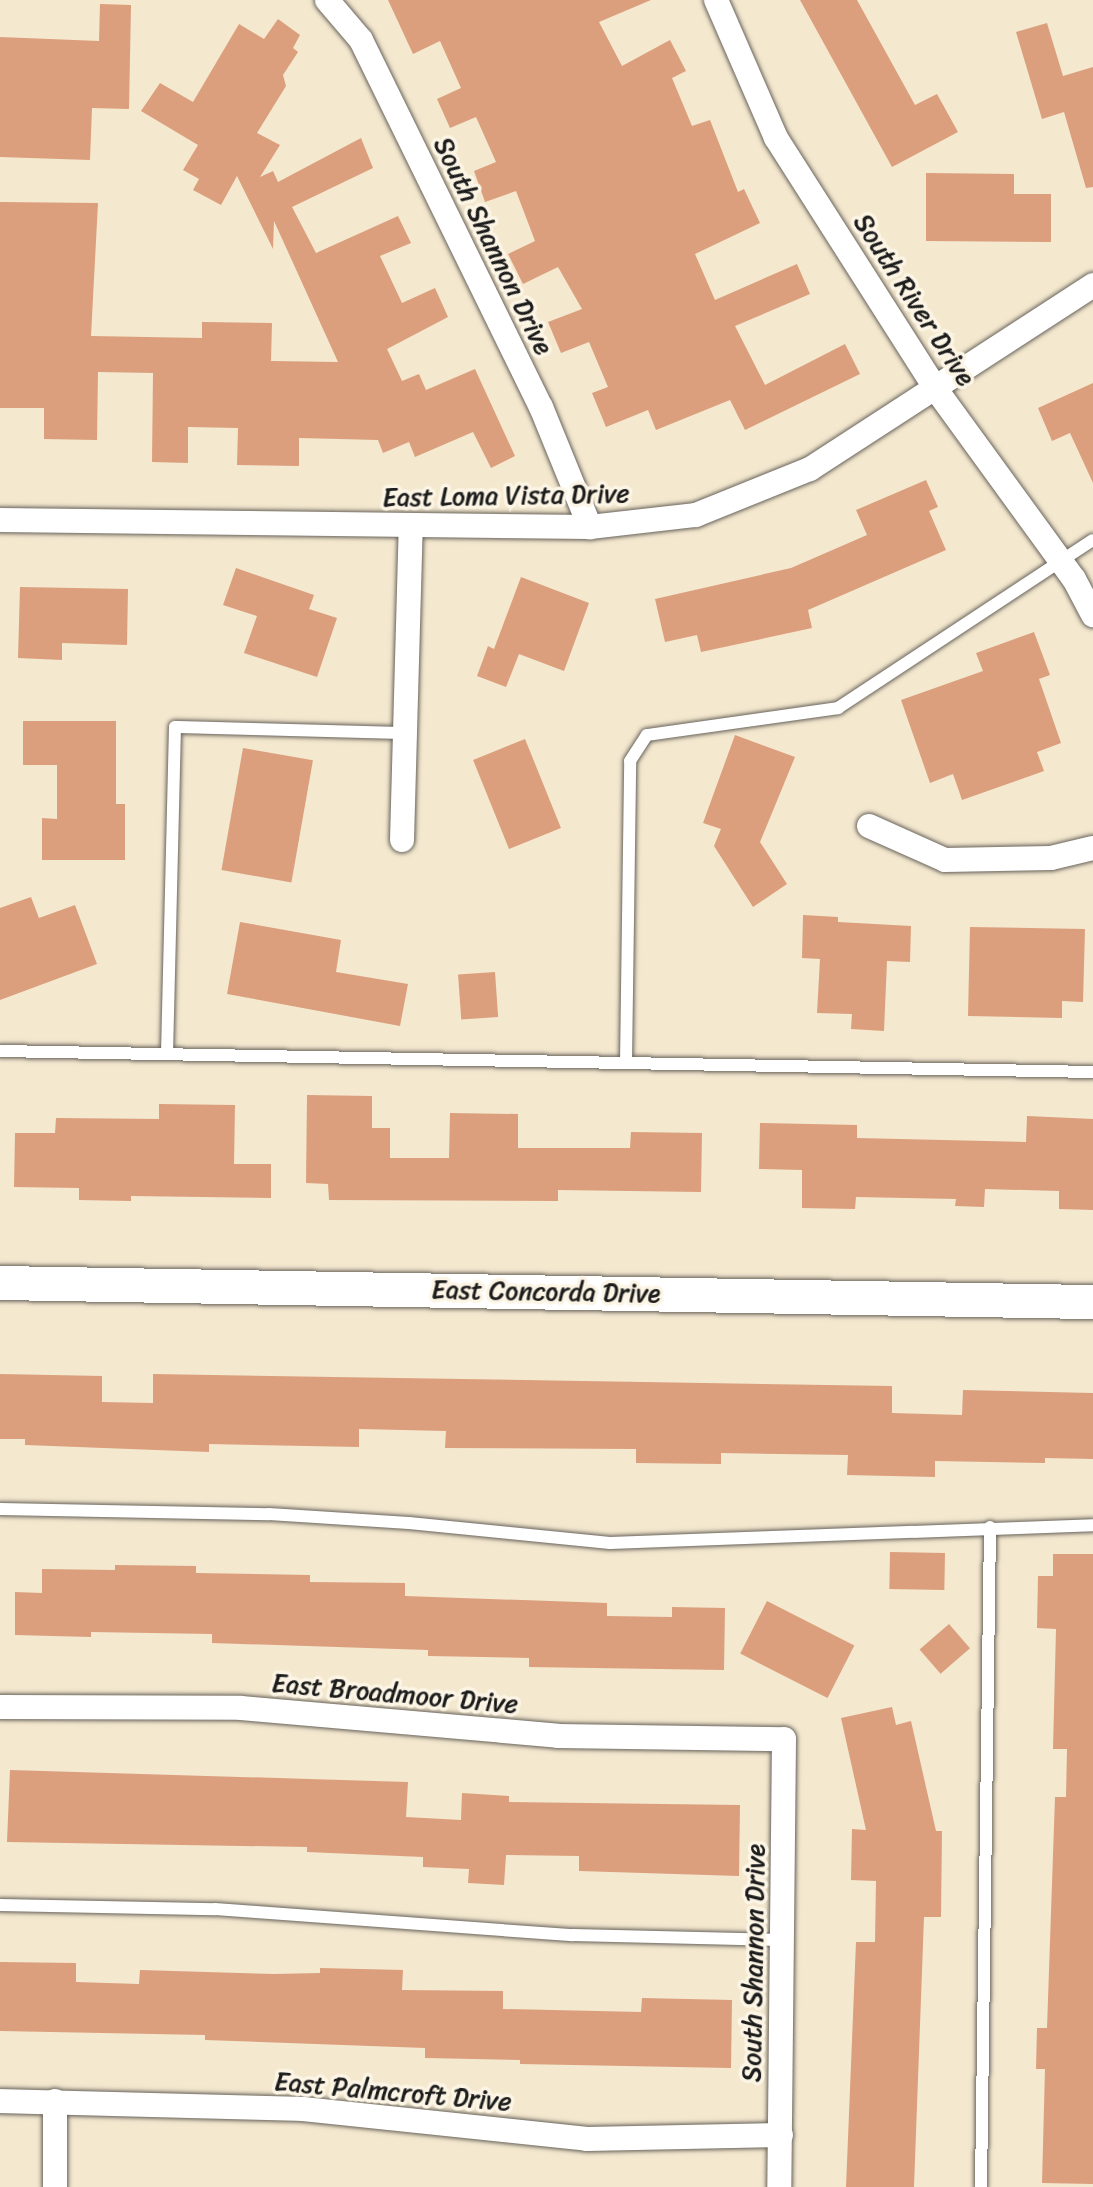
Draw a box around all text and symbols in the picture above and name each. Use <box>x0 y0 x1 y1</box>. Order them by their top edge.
street label: South Shannon Drive <box>427 132 559 360</box>
street label: South River Drive <box>846 208 982 392</box>
street label: East Loma Vista Drive <box>382 478 630 514</box>
street label: East Concorda Drive <box>431 1274 661 1310</box>
street label: East Broadmoor Drive <box>271 1668 519 1720</box>
street label: South Shannon Drive <box>736 1843 772 2083</box>
street label: East Palmcroft Drive <box>273 2066 513 2118</box>

